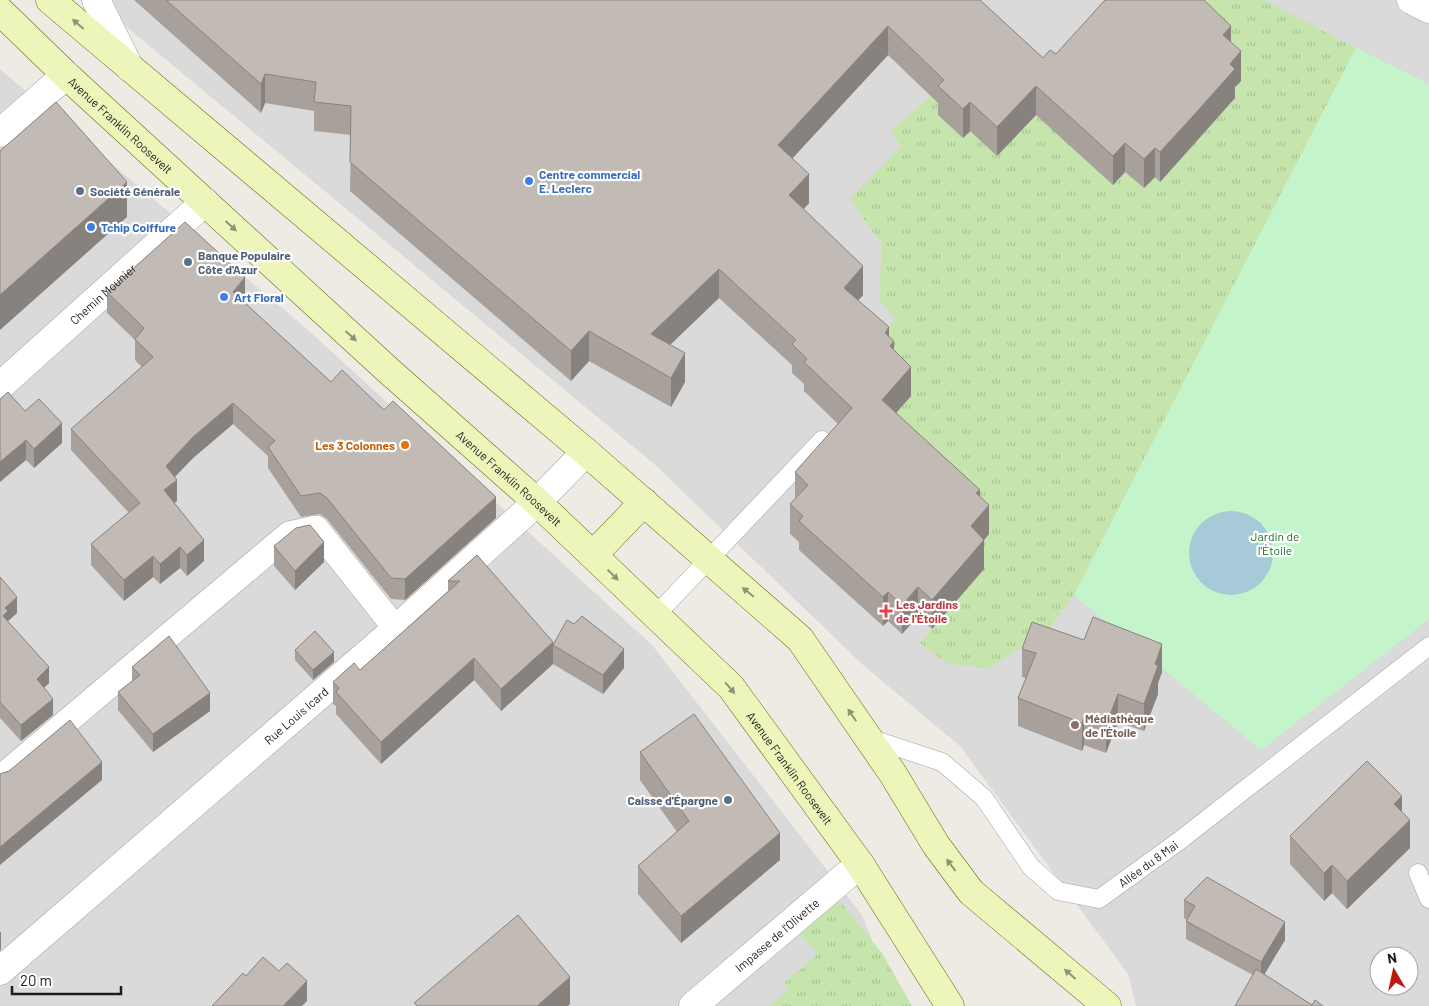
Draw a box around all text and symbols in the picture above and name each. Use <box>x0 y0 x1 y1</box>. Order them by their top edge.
one-way arrow <box>72 19 85 30</box>
street label: Avenue Franklin Roosevelt <box>66 74 176 176</box>
place label: Centre commercial E. Leclerc <box>539 167 640 195</box>
marker: Centre commercial E. Leclerc <box>523 175 535 187</box>
place label: Société Générale <box>90 184 181 198</box>
marker: Société Générale <box>74 185 86 197</box>
place label: Tchip Coiffure <box>101 220 177 234</box>
one-way arrow <box>225 220 237 232</box>
marker: Tchip Coiffure <box>85 221 97 233</box>
place label: Banque Populaire Côte d'Azur <box>198 248 291 276</box>
marker: Banque Populaire Côte d'Azur <box>182 256 194 268</box>
street label: Chemin Mounier <box>67 260 139 327</box>
place label: Art Floral <box>234 290 284 304</box>
marker: Art Floral <box>218 291 230 303</box>
one-way arrow <box>344 330 357 341</box>
street label: Avenue Franklin Roosevelt <box>454 427 565 529</box>
place label: Les 3 Colonnes <box>315 438 395 452</box>
marker: Les 3 Colonnes <box>399 439 411 451</box>
park label: Jardin de l'Étoile <box>1251 529 1299 557</box>
one-way arrow <box>607 569 619 581</box>
one-way arrow <box>742 586 755 597</box>
place label: Les Jardins de l'Étoile <box>896 597 958 625</box>
marker: Les Jardins de l'Étoile <box>880 605 892 617</box>
one-way arrow <box>724 681 736 693</box>
street label: Rue Louis Icard <box>261 684 331 747</box>
one-way arrow <box>847 708 857 722</box>
street label: Avenue Franklin Roosevelt <box>744 709 836 827</box>
place label: Médiathèque de l'Étoile <box>1085 711 1154 739</box>
marker: Médiathèque de l'Étoile <box>1069 719 1081 731</box>
place label: Caisse d'Épargne <box>627 793 718 807</box>
marker: Caisse d'Épargne <box>722 794 734 806</box>
street label: Allée du 8 Mai <box>1116 837 1180 890</box>
one-way arrow <box>946 858 956 872</box>
street label: Impasse de l'Olivette <box>732 895 822 974</box>
north arrow <box>1369 946 1419 996</box>
text: N <box>1386 949 1398 967</box>
scale bar <box>12 964 121 996</box>
one-way arrow <box>1064 969 1077 980</box>
text: 20 m <box>20 971 52 989</box>

